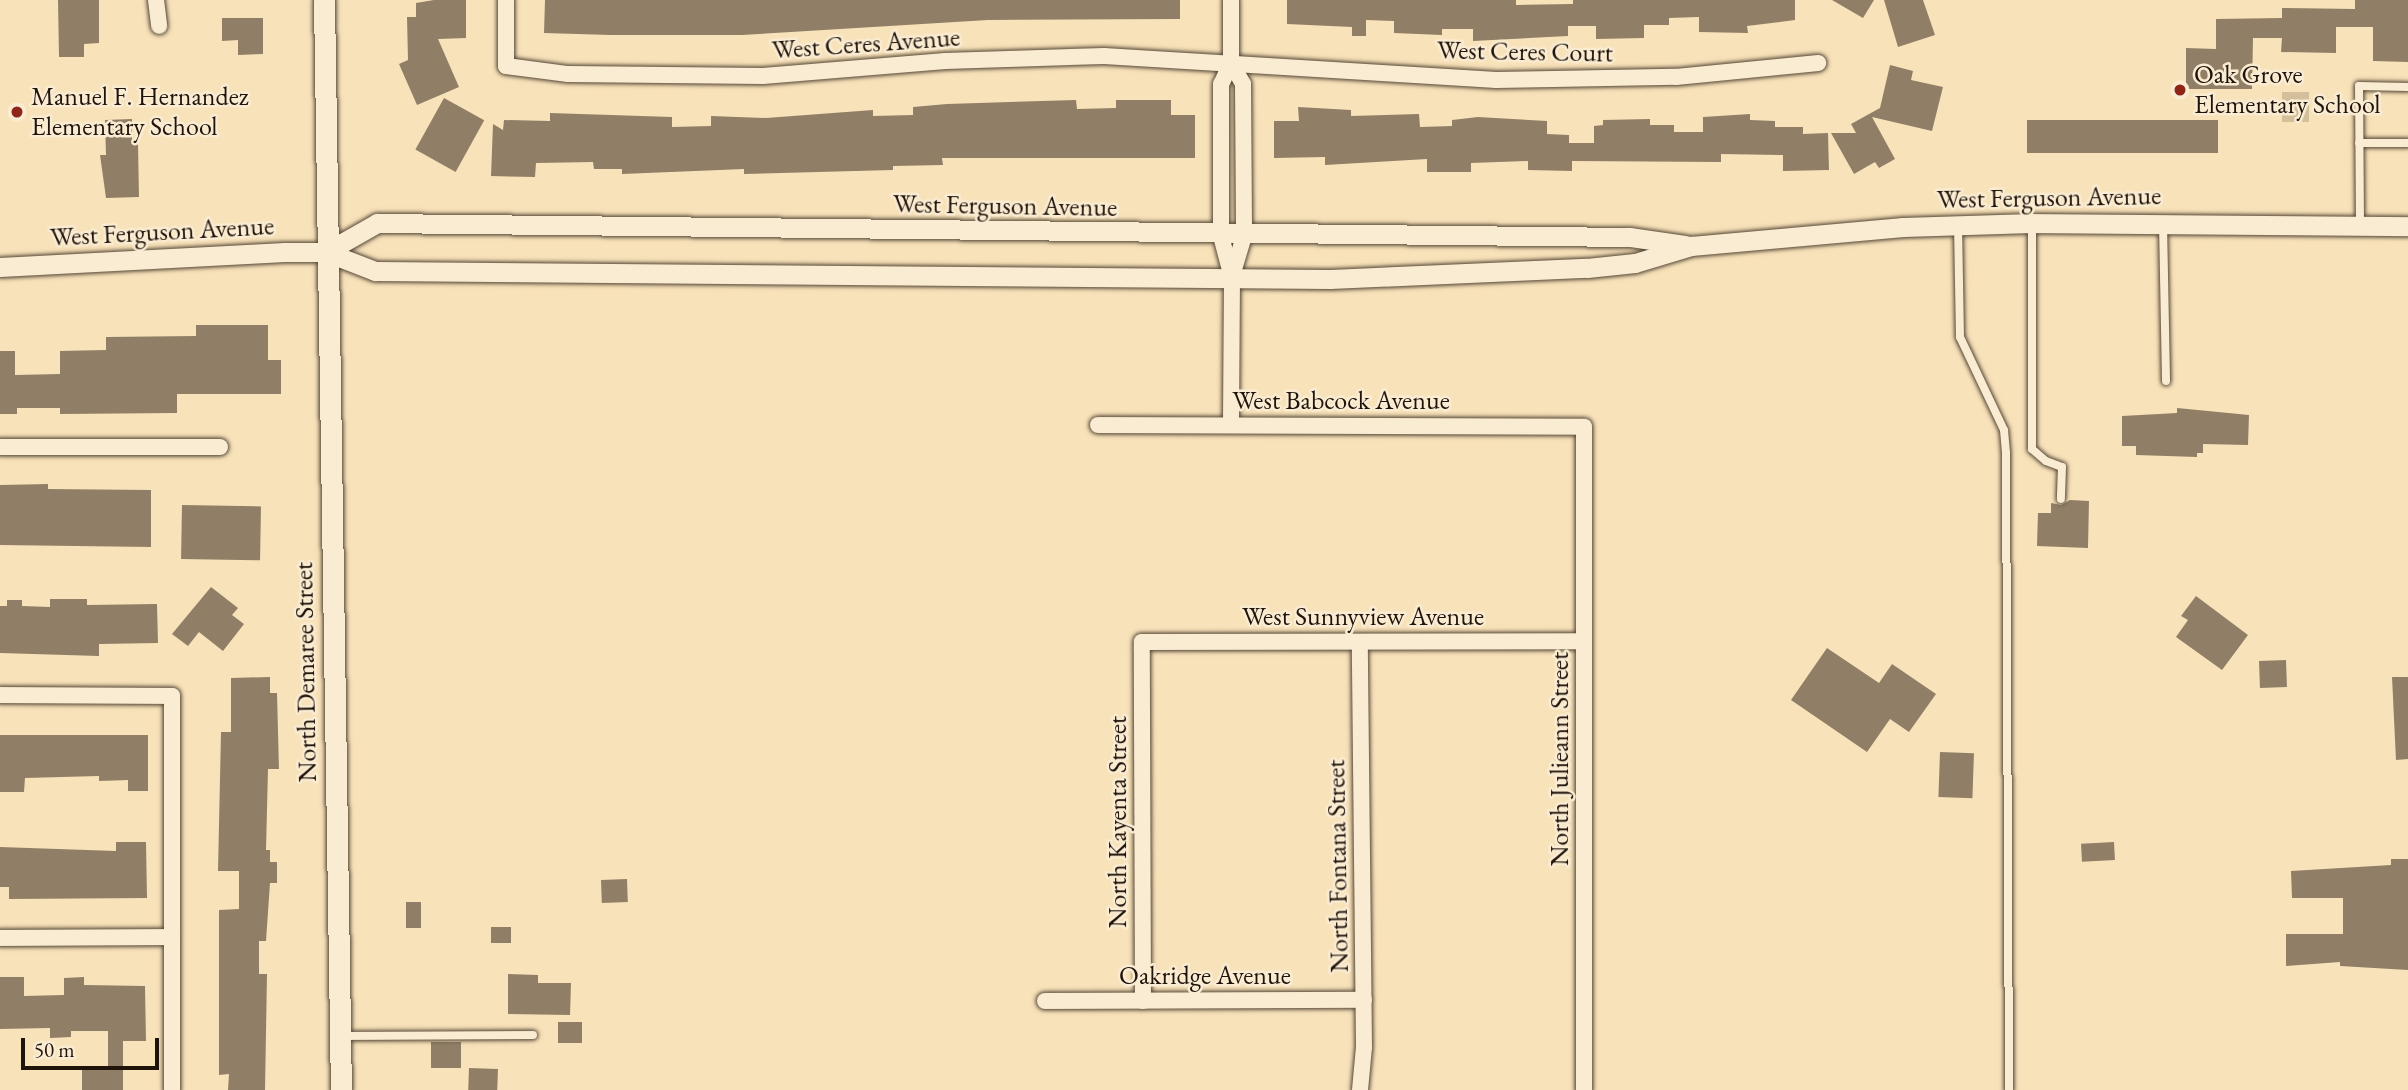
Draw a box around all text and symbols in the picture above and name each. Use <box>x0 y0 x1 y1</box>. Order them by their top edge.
street label: West Ceres Avenue <box>771 22 961 66</box>
street label: West Ceres Court <box>1437 35 1613 69</box>
place label: Oak Grove Elementary School <box>2194 59 2381 120</box>
place label: Manuel F. Hernandez Elementary School <box>31 81 249 142</box>
marker: Oak Grove Elementary School <box>2172 82 2188 98</box>
marker: Manuel F. Hernandez Elementary School <box>9 104 25 120</box>
street label: West Ferguson Avenue <box>1937 180 2161 216</box>
street label: West Ferguson Avenue <box>893 188 1117 224</box>
street label: West Ferguson Avenue <box>49 211 275 253</box>
street label: West Babcock Avenue <box>1232 385 1450 417</box>
street label: North Demaree Street <box>288 562 324 782</box>
street label: West Sunnyview Avenue <box>1242 601 1484 633</box>
street label: North Julieann Street <box>1544 652 1576 866</box>
street label: North Kayenta Street <box>1102 716 1134 928</box>
street label: North Fontana Street <box>1321 759 1355 973</box>
street label: Oakridge Avenue <box>1119 960 1291 992</box>
scale bar <box>24 1024 163 1068</box>
text: 50 m <box>34 1036 75 1063</box>

